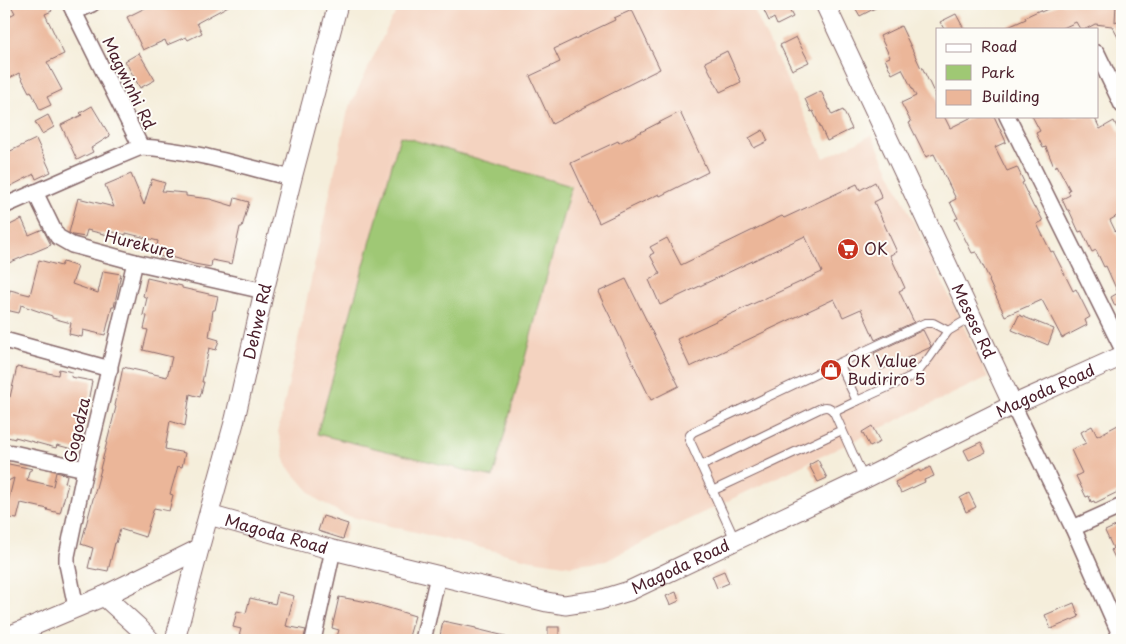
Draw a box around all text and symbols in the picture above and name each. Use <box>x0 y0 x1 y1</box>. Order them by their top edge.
legend <box>936 28 1098 118</box>
street label: Magwinhi Rd <box>97 32 163 133</box>
text: Road <box>981 34 1017 57</box>
text: Park <box>981 60 1015 83</box>
text: Building <box>981 84 1040 107</box>
street label: Hurekure <box>103 223 178 263</box>
place label: OK <box>864 236 888 260</box>
supermarket icon: OK <box>836 237 860 261</box>
street label: Mesese Rd <box>947 279 1002 362</box>
street label: Dehwe Rd <box>236 280 277 362</box>
place label: OK Value Budiriro 5 <box>847 348 925 390</box>
street label: Magoda Road <box>991 357 1098 423</box>
shop icon: OK Value Budiriro 5 <box>819 358 843 382</box>
street label: Gogodza <box>57 395 95 465</box>
street label: Magoda Road <box>222 507 331 559</box>
street label: Magoda Road <box>627 532 733 599</box>

